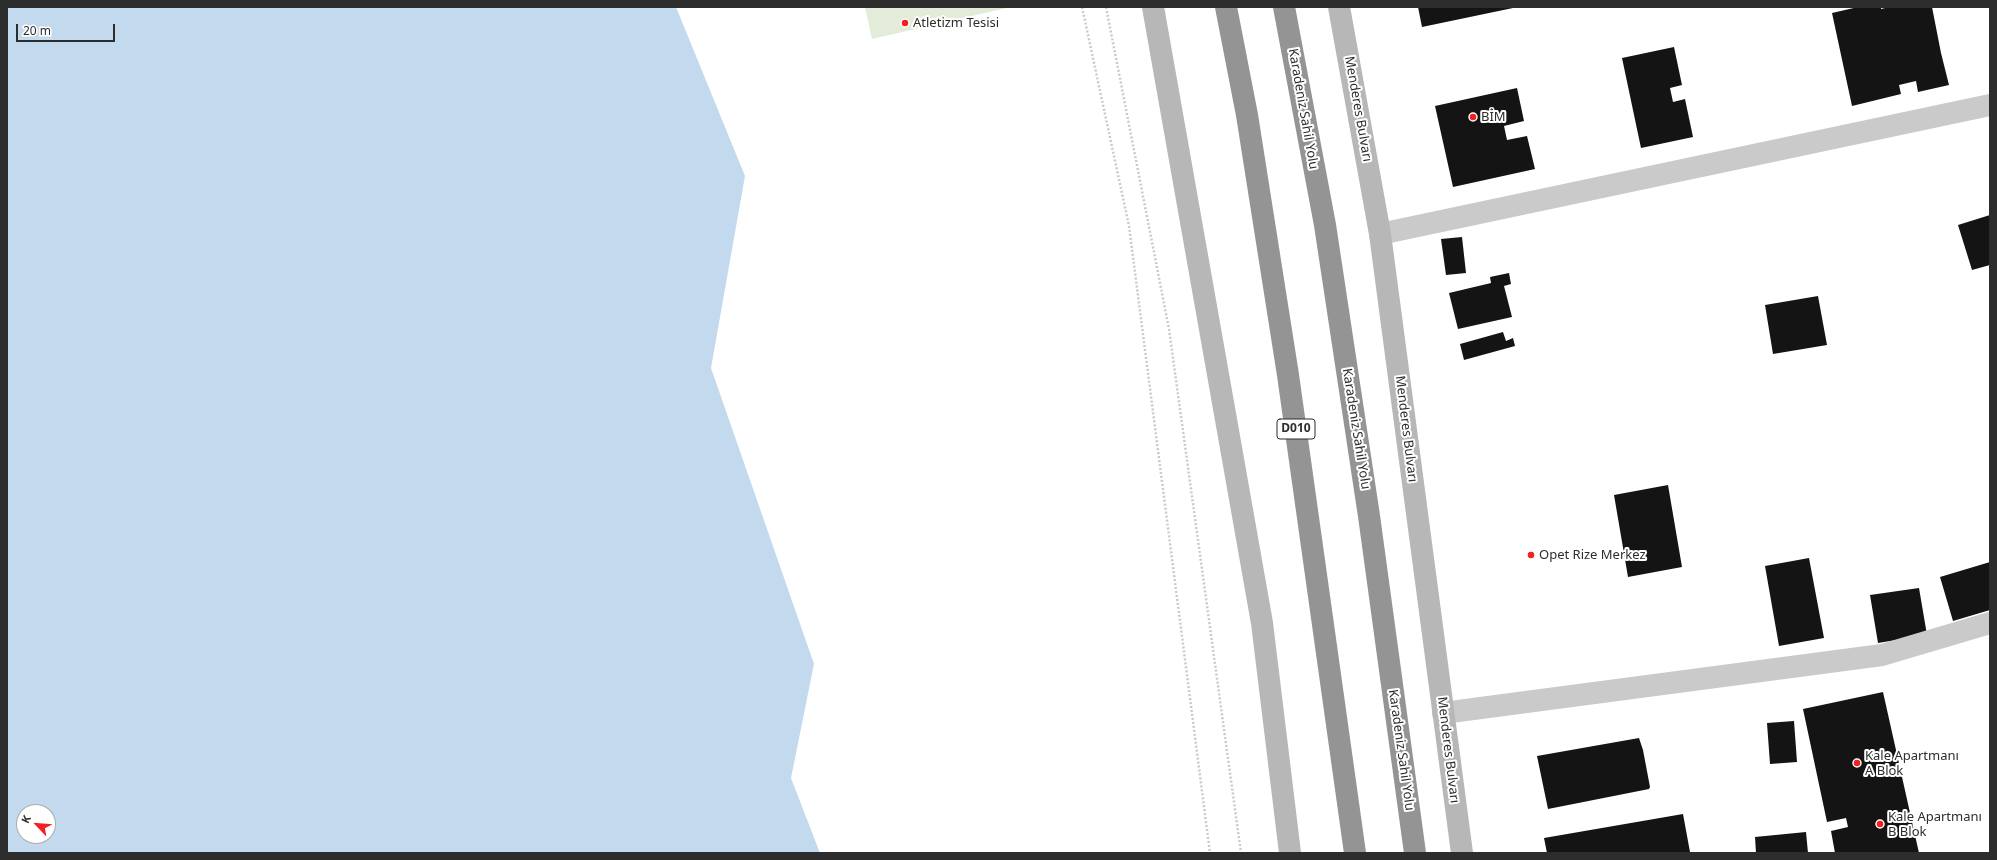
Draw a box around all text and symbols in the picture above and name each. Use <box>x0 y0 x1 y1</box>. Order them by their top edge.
place label: Atletizm Tesisi <box>913 15 999 31</box>
scale bar <box>18 16 117 42</box>
marker: Atletizm Tesisi <box>900 18 910 28</box>
text: 20 m <box>23 22 51 39</box>
street label: Karadeniz Sahil Yolu <box>1285 47 1321 171</box>
street label: Menderes Bulvarı <box>1341 55 1375 163</box>
place label: BİM <box>1481 109 1506 125</box>
marker: BİM <box>1468 112 1478 122</box>
street label: Karadeniz Sahil Yolu <box>1339 367 1373 491</box>
street label: Menderes Bulvarı <box>1392 375 1420 483</box>
road number: D010 <box>1277 419 1315 439</box>
place label: Opet Rize Merkez <box>1539 547 1646 563</box>
marker: Opet Rize Merkez <box>1526 550 1536 560</box>
street label: Karadeniz Sahil Yolu <box>1385 688 1417 812</box>
street label: Menderes Bulvarı <box>1434 696 1462 804</box>
place label: Kale Apartmanı A Blok <box>1865 748 1959 779</box>
marker: Kale Apartmanı A Blok <box>1852 758 1862 768</box>
north arrow <box>16 804 56 844</box>
place label: Kale Apartmanı B Blok <box>1888 809 1982 840</box>
text: K <box>17 812 34 826</box>
marker: Kale Apartmanı B Blok <box>1875 819 1885 829</box>

